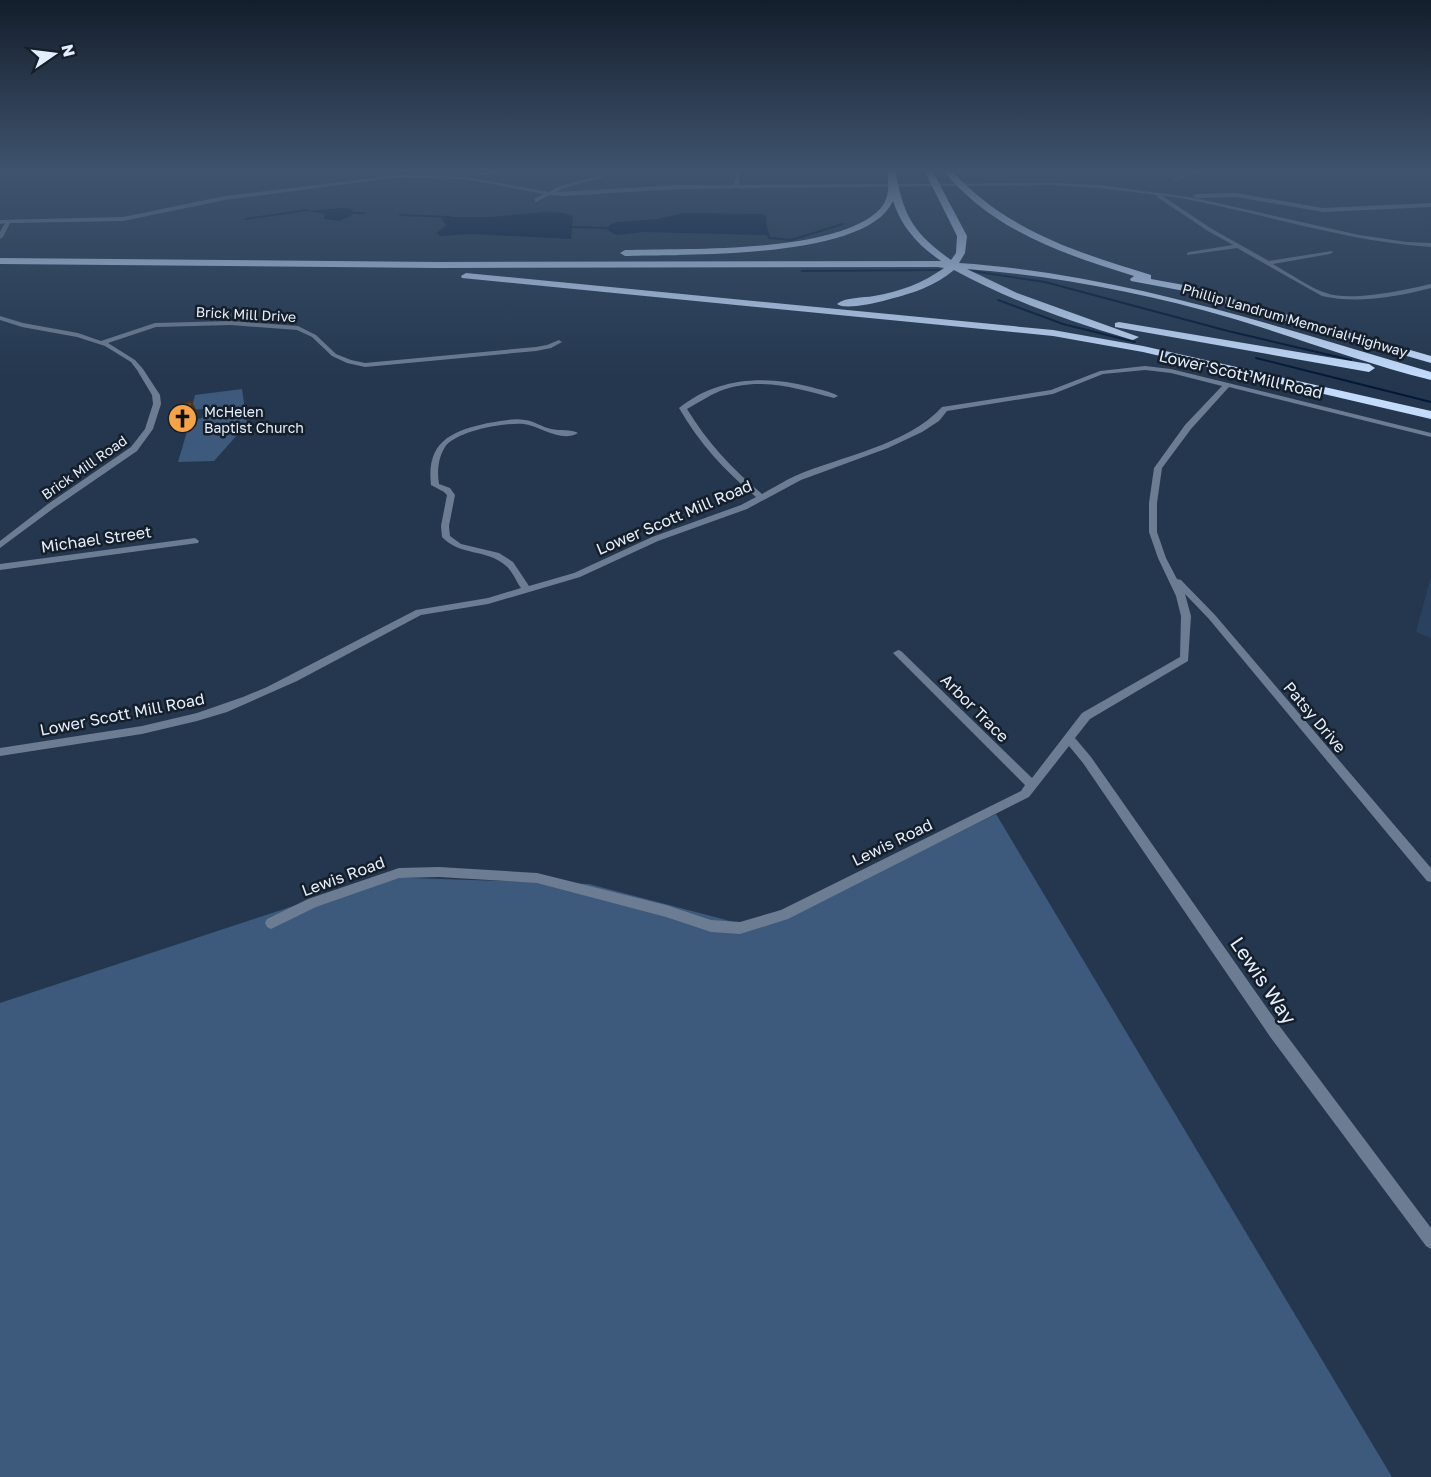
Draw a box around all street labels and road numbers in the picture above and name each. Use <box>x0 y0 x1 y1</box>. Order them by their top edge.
street label: Phillip Landrum Memorial Highway <box>1180 280 1410 360</box>
street label: Brick Mill Drive <box>195 303 297 325</box>
street label: Lower Scott Mill Road <box>1157 345 1325 403</box>
street label: Brick Mill Road <box>38 431 130 503</box>
street label: Lower Scott Mill Road <box>593 475 755 559</box>
street label: Michael Street <box>39 521 153 557</box>
street label: Arbor Trace <box>937 670 1013 746</box>
street label: Patsy Drive <box>1279 677 1351 757</box>
street label: Lower Scott Mill Road <box>38 688 206 740</box>
street label: Lewis Road <box>849 814 935 870</box>
street label: Lewis Road <box>299 852 387 900</box>
street label: Lewis Way <box>1226 932 1302 1028</box>

